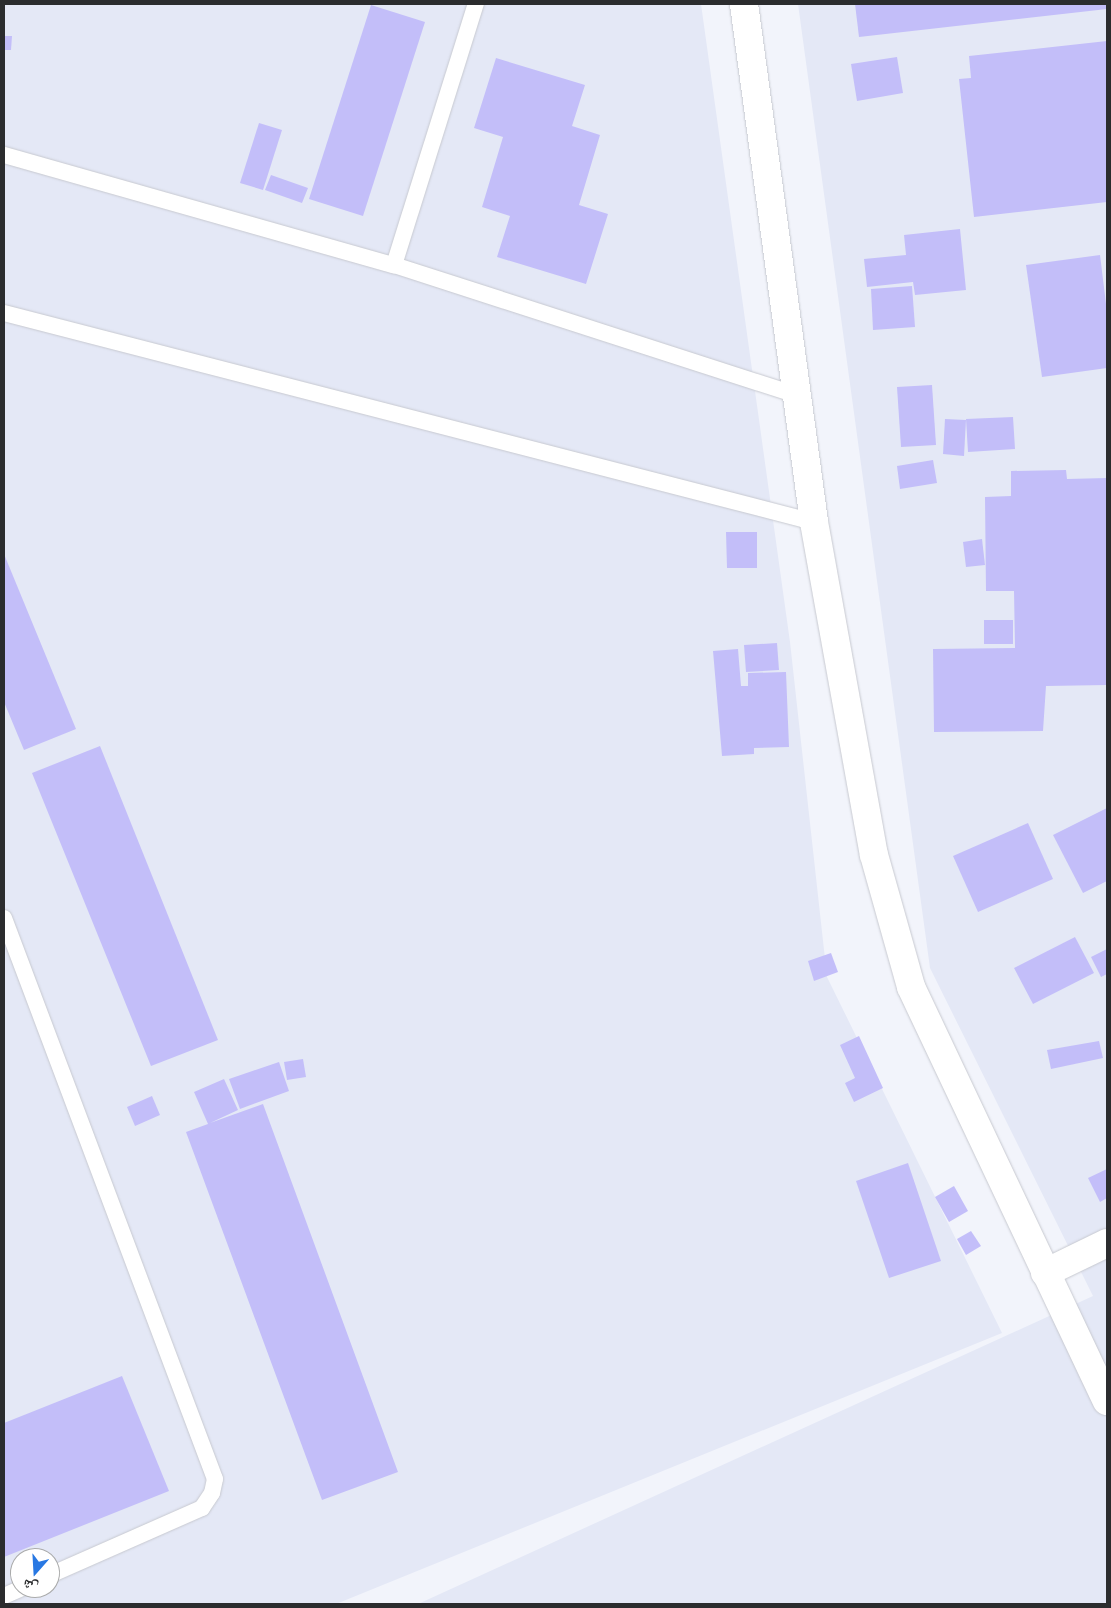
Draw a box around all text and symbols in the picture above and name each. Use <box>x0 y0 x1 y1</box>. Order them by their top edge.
north arrow <box>10 1548 60 1598</box>
text: ش <box>20 1574 41 1598</box>

